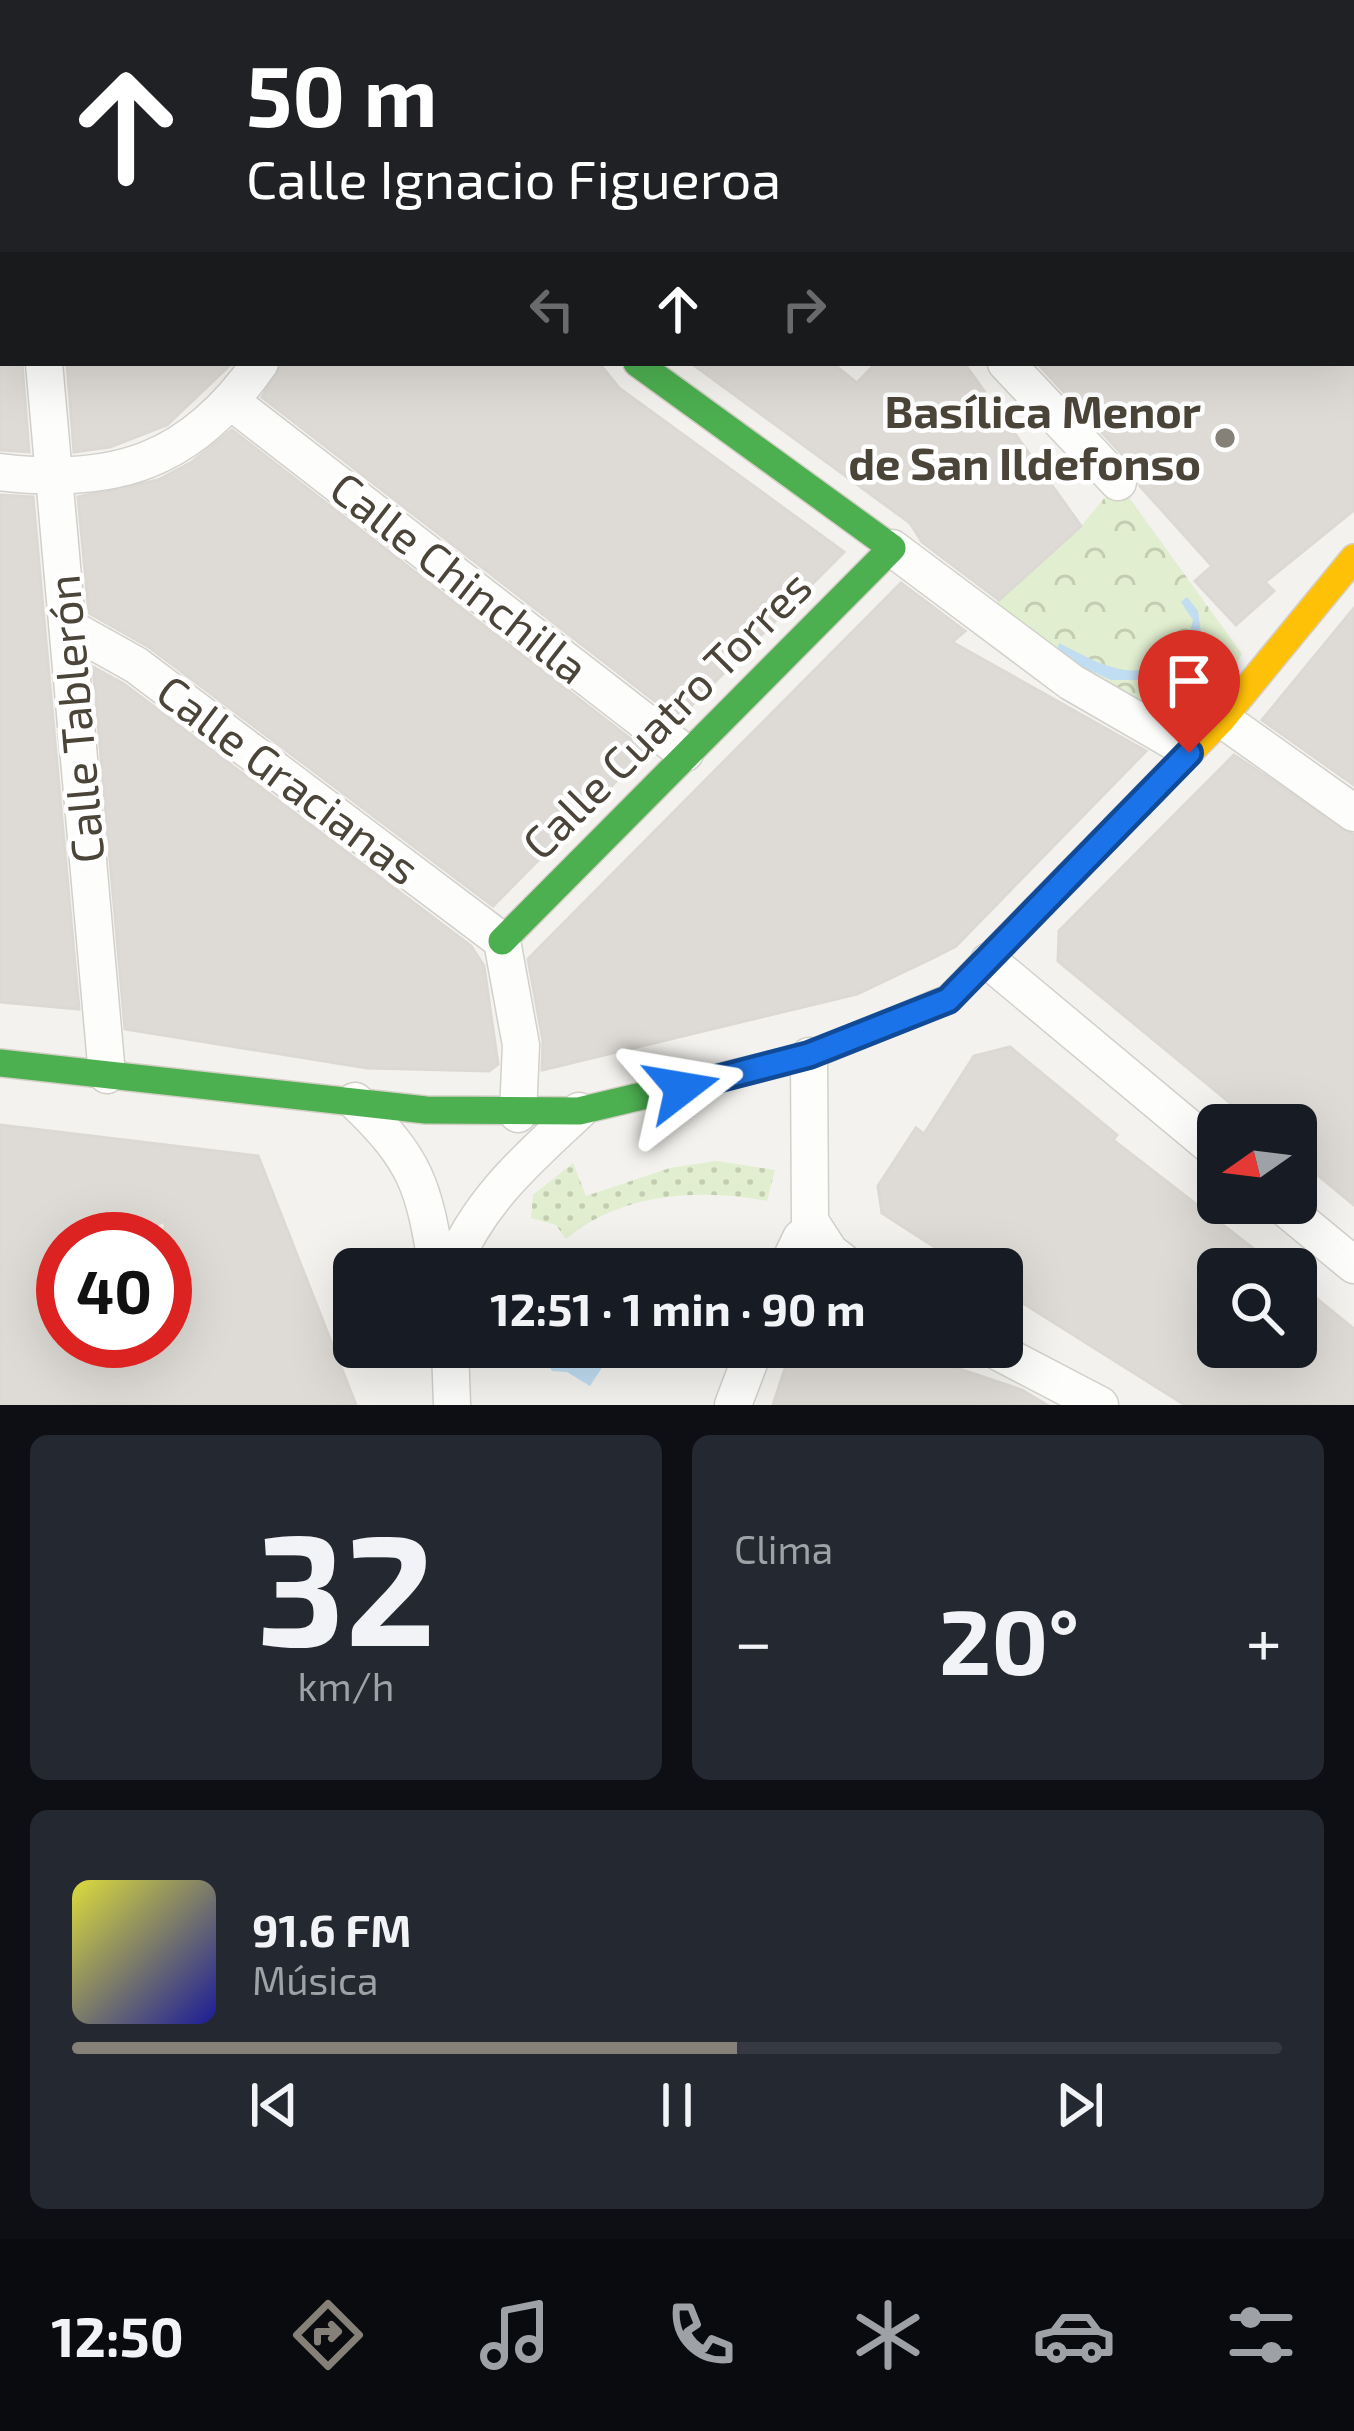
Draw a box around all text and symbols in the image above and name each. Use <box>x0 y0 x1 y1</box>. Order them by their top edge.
text: 50 m <box>246 43 438 144</box>
icon: ahead <box>48 48 204 204</box>
text: Calle Ignacio Figueroa <box>246 145 781 210</box>
icon: left <box>519 276 585 342</box>
icon: ahead <box>645 276 711 342</box>
icon: right <box>771 276 837 342</box>
place label: Basílica Menor de San Ildefonso <box>848 383 1201 489</box>
marker: Basílica Menor de San Ildefonso <box>1212 425 1238 451</box>
street label: Calle Chinchilla <box>321 459 599 693</box>
street label: Calle Cuatro Torres <box>510 558 821 869</box>
street label: Calle Tablerón <box>35 573 114 866</box>
pin <box>1138 630 1240 753</box>
icon: arrive <box>1156 648 1222 714</box>
street label: Calle Gracianas <box>148 662 431 894</box>
position arrow <box>619 1025 745 1151</box>
north arrow <box>1197 1104 1317 1224</box>
map controls <box>1197 1104 1317 1368</box>
speed limit sign: 40 <box>36 1212 192 1368</box>
button: search <box>1197 1248 1317 1368</box>
text: 12:51 · 1 min · 90 m <box>490 1281 866 1335</box>
text: 32 <box>256 1490 436 1677</box>
text: Clima <box>734 1525 833 1572</box>
text: 20° <box>939 1585 1079 1693</box>
text: − <box>734 1600 773 1679</box>
text: + <box>1246 1600 1282 1679</box>
text: km/h <box>298 1662 394 1709</box>
text: 91.6 FM <box>252 1902 411 1956</box>
text: Música <box>252 1956 378 2003</box>
icon: previous <box>241 2072 307 2138</box>
icon: pause <box>644 2072 710 2138</box>
icon: next <box>1047 2072 1113 2138</box>
icon: directions <box>286 2293 370 2377</box>
icon: music <box>473 2293 557 2377</box>
icon: phone <box>659 2293 743 2377</box>
icon: climate <box>846 2293 930 2377</box>
icon: car <box>1032 2293 1116 2377</box>
icon: filters <box>1219 2293 1303 2377</box>
text: 12:50 <box>51 2303 184 2368</box>

